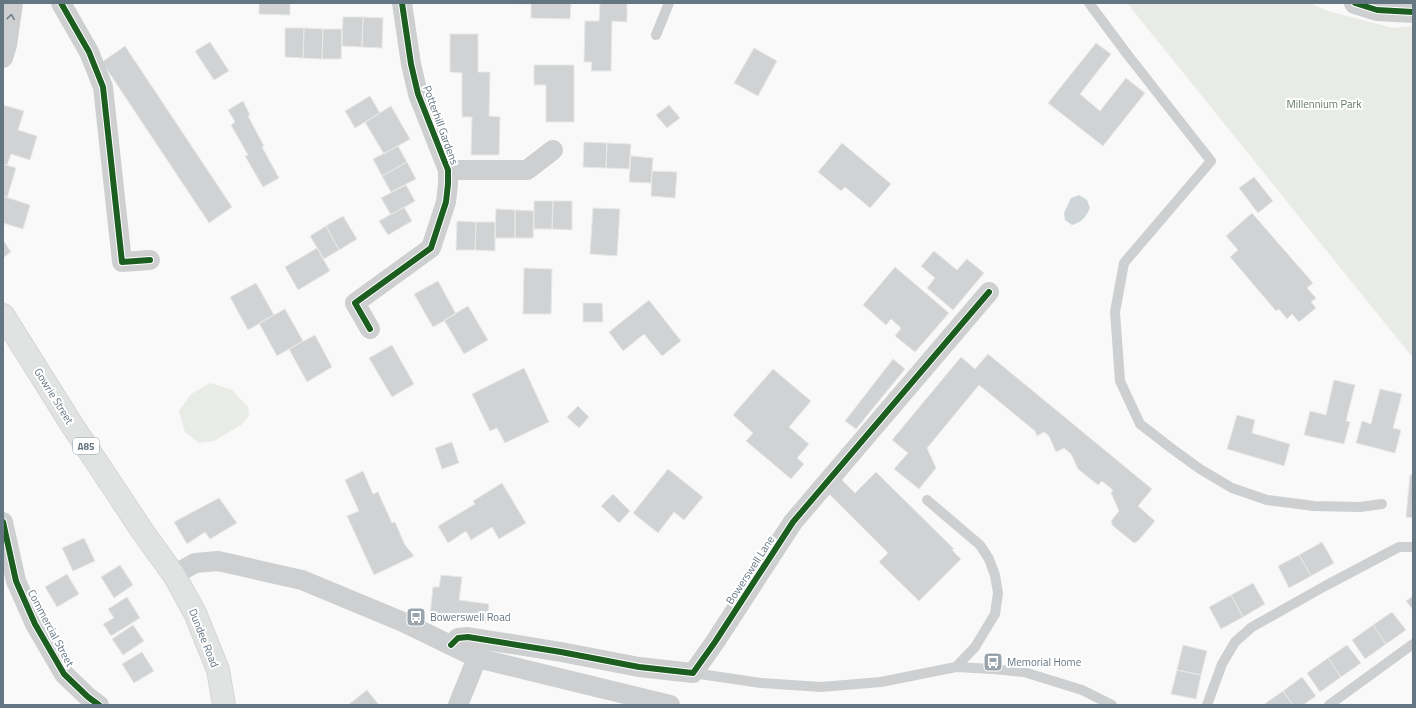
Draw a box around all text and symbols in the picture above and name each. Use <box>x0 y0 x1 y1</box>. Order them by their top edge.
one-way arrow <box>6 14 15 20</box>
street label: Potterhill Gardens <box>419 83 463 167</box>
park label: Millennium Park <box>1286 96 1362 112</box>
street label: Gowrie Street <box>30 365 78 427</box>
road number: A85 <box>73 438 99 454</box>
street label: Bowerswell Lane <box>722 532 778 607</box>
street label: Commercial Street <box>24 587 78 670</box>
street label: Dundee Road <box>185 606 223 670</box>
bus stop icon: Bowerswell Road <box>405 606 427 628</box>
place label: Bowerswell Road <box>430 609 511 625</box>
bus stop icon: Memorial Home <box>982 651 1004 673</box>
place label: Memorial Home <box>1007 654 1082 670</box>

